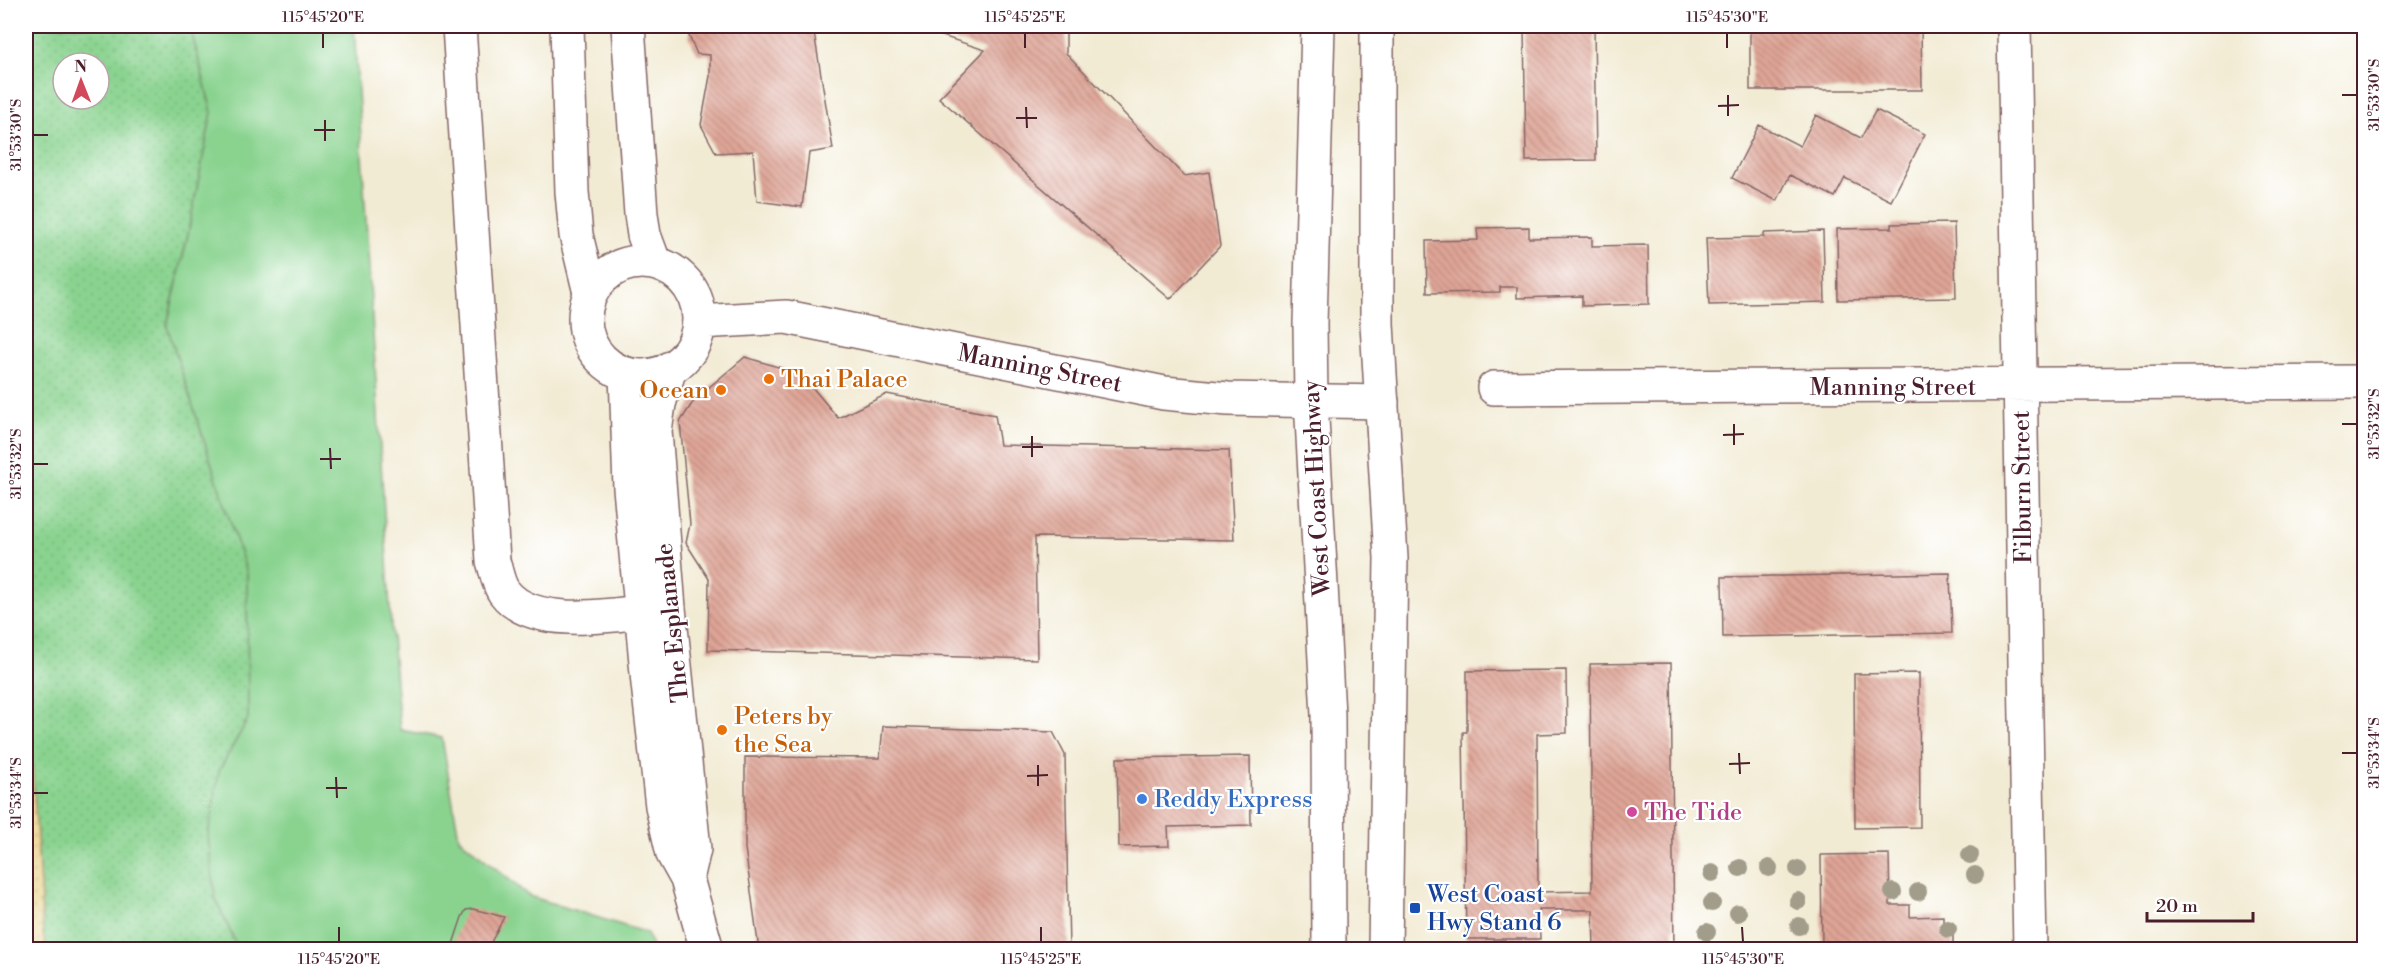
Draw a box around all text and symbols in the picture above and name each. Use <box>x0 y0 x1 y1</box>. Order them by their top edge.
text: 115°45'20"E <box>282 8 364 27</box>
text: 115°45'25"E <box>985 8 1065 27</box>
text: 115°45'30"E <box>1686 8 1768 27</box>
north arrow <box>51 51 111 111</box>
text: N <box>74 57 88 77</box>
text: 31°53'30"S <box>2365 59 2384 131</box>
text: 31°53'30"S <box>7 99 26 171</box>
street label: Manning Street <box>955 338 1125 400</box>
place label: Thai Palace <box>781 365 908 395</box>
marker: Thai Palace <box>762 372 776 386</box>
street label: Manning Street <box>1810 373 1977 403</box>
place label: Ocean <box>640 376 709 406</box>
street label: West Coast Highway <box>1296 379 1338 598</box>
marker: Ocean <box>714 383 728 397</box>
text: 31°53'32"S <box>2365 388 2384 460</box>
street label: Filburn Street <box>2007 410 2039 564</box>
text: 31°53'32"S <box>7 428 26 500</box>
street label: The Esplanade <box>650 542 696 704</box>
place label: Peters by the Sea <box>734 702 833 760</box>
text: 31°53'34"S <box>2365 717 2384 789</box>
marker: Peters by the Sea <box>715 723 729 737</box>
text: 31°53'34"S <box>7 757 26 829</box>
place label: Reddy Express <box>1154 785 1313 815</box>
marker: Reddy Express <box>1135 792 1149 806</box>
place label: The Tide <box>1644 798 1742 828</box>
marker: The Tide <box>1625 805 1639 819</box>
place label: West Coast Hwy Stand 6 <box>1426 880 1562 938</box>
scale bar <box>2147 885 2254 923</box>
text: 20 m <box>2156 895 2198 918</box>
marker: West Coast Hwy Stand 6 <box>1408 901 1422 915</box>
text: 115°45'20"E <box>298 950 380 969</box>
text: 115°45'25"E <box>1001 950 1081 969</box>
text: 115°45'30"E <box>1702 950 1784 969</box>

